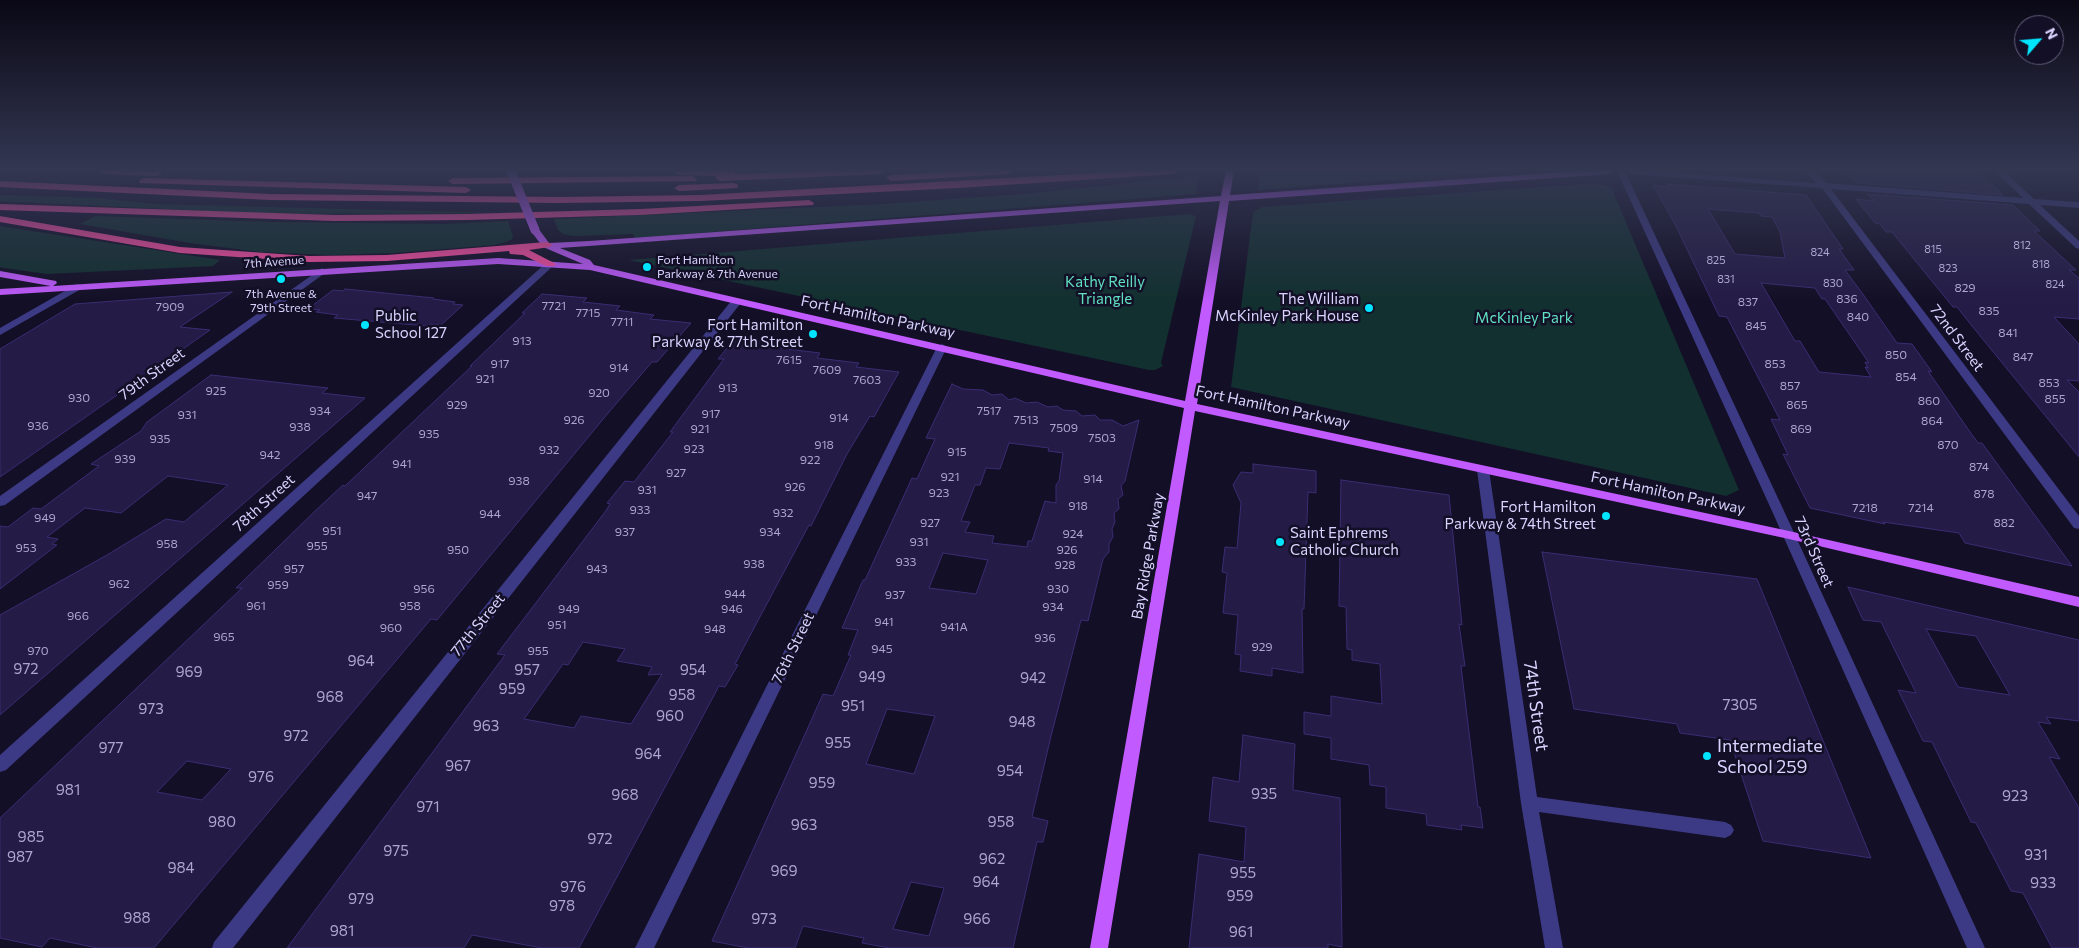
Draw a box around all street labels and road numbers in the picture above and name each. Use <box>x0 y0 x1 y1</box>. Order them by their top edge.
street label: 7th Avenue <box>243 253 305 271</box>
street label: Fort Hamilton Parkway <box>799 292 957 342</box>
street label: 72nd Street <box>1926 301 1988 375</box>
street label: 79th Street <box>116 344 188 404</box>
street label: Fort Hamilton Parkway <box>1194 382 1352 432</box>
street label: Fort Hamilton Parkway <box>1589 468 1747 518</box>
street label: 78th Street <box>229 471 299 535</box>
street label: Bay Ridge Parkway <box>1128 491 1168 621</box>
street label: 73rd Street <box>1790 514 1838 590</box>
street label: 77th Street <box>447 590 509 660</box>
street label: 76th Street <box>768 609 818 687</box>
street label: 74th Street <box>1519 659 1553 753</box>

